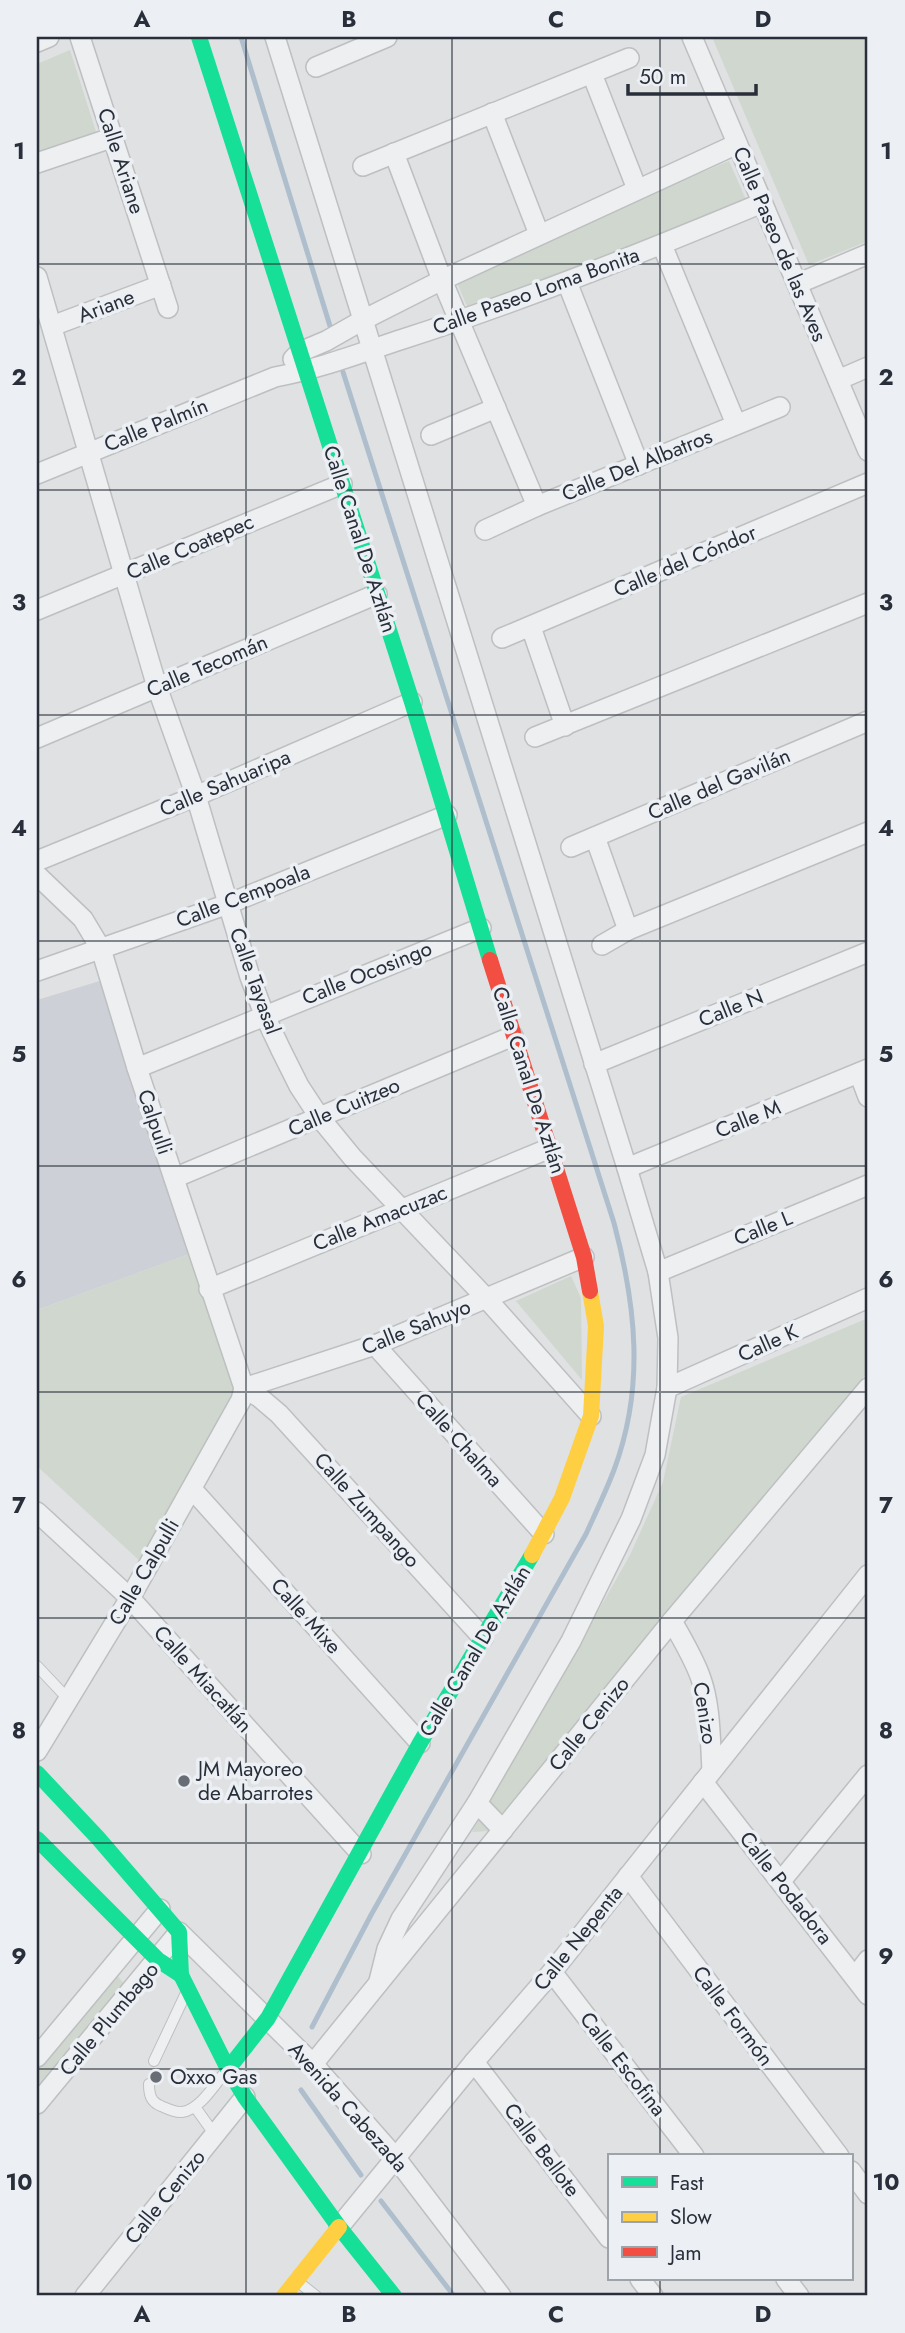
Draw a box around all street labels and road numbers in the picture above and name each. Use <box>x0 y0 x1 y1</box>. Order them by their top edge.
street label: Calle Ariane <box>90 104 152 218</box>
street label: Calle Paseo de las Aves <box>725 142 835 346</box>
street label: Calle Paseo Loma Bonita <box>429 240 643 342</box>
street label: Ariane <box>73 281 139 330</box>
street label: Calle Palmín <box>99 391 213 459</box>
street label: Calle Del Albatros <box>557 421 717 509</box>
street label: Calle Canal De Aztlán <box>316 442 404 636</box>
street label: Calle Coatepec <box>122 507 258 587</box>
street label: Calle del Cóndor <box>609 517 762 605</box>
street label: Calle Tecomán <box>142 627 272 705</box>
street label: Calle del Gavilán <box>643 740 795 828</box>
street label: Calle Sahuaripa <box>155 742 295 824</box>
street label: Calle Cempoala <box>172 857 314 935</box>
street label: Calle Tayasal <box>222 923 288 1039</box>
street label: Calle Ocosingo <box>298 933 436 1013</box>
street label: Calle N <box>694 981 768 1035</box>
street label: Calle Canal De Aztlán <box>485 983 573 1177</box>
street label: Calle Cuitzeo <box>283 1070 405 1144</box>
street label: Calpulli <box>130 1085 180 1159</box>
street label: Calle M <box>711 1092 785 1146</box>
street label: Calle Amacuzac <box>308 1177 452 1259</box>
street label: Calle L <box>729 1203 797 1253</box>
street label: Calle Sahuyo <box>357 1291 475 1363</box>
street label: Calle K <box>733 1316 803 1370</box>
street label: Calle Chalma <box>408 1386 510 1494</box>
street label: Calle Zumpango <box>307 1446 427 1574</box>
street label: Calle Calpulli <box>101 1513 187 1631</box>
street label: Calle Canal De Aztlán <box>412 1560 538 1742</box>
street label: Calle Mixe <box>264 1571 348 1661</box>
street label: Calle Miacatlán <box>147 1619 259 1739</box>
street label: Calle Cenizo <box>542 1670 636 1778</box>
street label: Cenizo <box>685 1680 725 1746</box>
street label: Calle Podadora <box>732 1825 840 1951</box>
street label: Calle Nepenta <box>526 1879 630 1997</box>
street label: Calle Plumbago <box>52 1956 166 2082</box>
street label: Calle Formón <box>685 1960 781 2072</box>
street label: Calle Escofina <box>573 2005 673 2123</box>
street label: Avenida Cabezada <box>281 2035 415 2179</box>
street label: Calle Bellote <box>497 2097 587 2203</box>
street label: Calle Cenizo <box>118 2143 212 2251</box>

